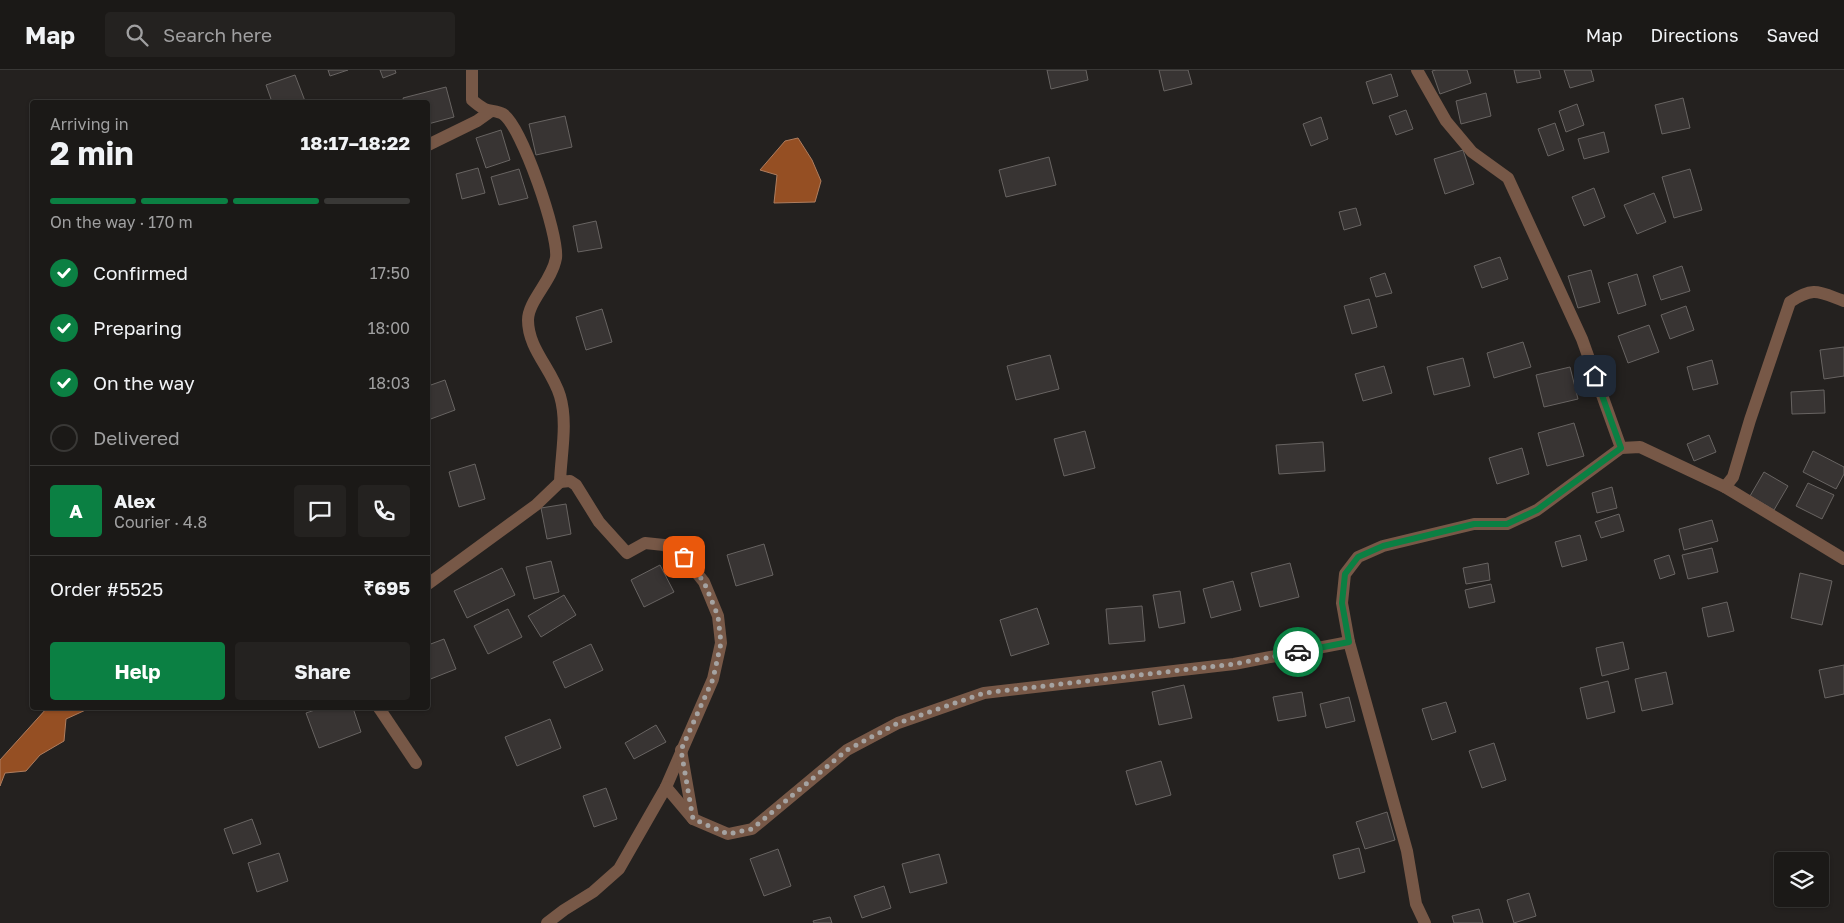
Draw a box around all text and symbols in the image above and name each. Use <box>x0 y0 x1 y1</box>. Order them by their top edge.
search box <box>105 12 455 57</box>
text: Map <box>25 20 75 49</box>
icon: search <box>123 21 151 49</box>
text: Search here <box>163 23 272 46</box>
text: Map <box>1586 24 1622 46</box>
text: Directions <box>1650 24 1738 46</box>
text: Saved <box>1766 24 1819 46</box>
text: Arriving in <box>50 114 129 134</box>
text: 18:17–18:22 <box>301 131 410 154</box>
text: 2 min <box>50 134 134 172</box>
text: On the way · 170 m <box>50 212 193 232</box>
icon: check <box>50 259 78 287</box>
text: Confirmed <box>93 261 188 284</box>
text: 17:50 <box>370 263 410 283</box>
icon: check <box>50 314 78 342</box>
text: Preparing <box>93 316 182 339</box>
text: 18:00 <box>368 318 410 338</box>
pin <box>1574 355 1616 397</box>
icon: home <box>1581 362 1609 390</box>
icon: check <box>50 369 78 397</box>
text: On the way <box>93 371 195 394</box>
text: 18:03 <box>368 373 410 393</box>
text: Delivered <box>93 426 180 449</box>
button: chat <box>294 485 346 537</box>
button: phone <box>358 485 410 537</box>
text: Alex <box>114 489 155 512</box>
text: A <box>69 499 83 522</box>
text: Courier · 4.8 <box>114 512 207 532</box>
pin <box>663 536 705 578</box>
icon: bag <box>670 543 698 571</box>
text: ₹695 <box>363 576 410 599</box>
text: Order #5525 <box>50 577 163 600</box>
courier <box>1273 627 1323 677</box>
icon: car <box>1284 638 1312 666</box>
button: Help <box>50 642 225 700</box>
button: Share <box>235 642 410 700</box>
map controls <box>1774 852 1829 907</box>
button: layers <box>1774 852 1829 907</box>

